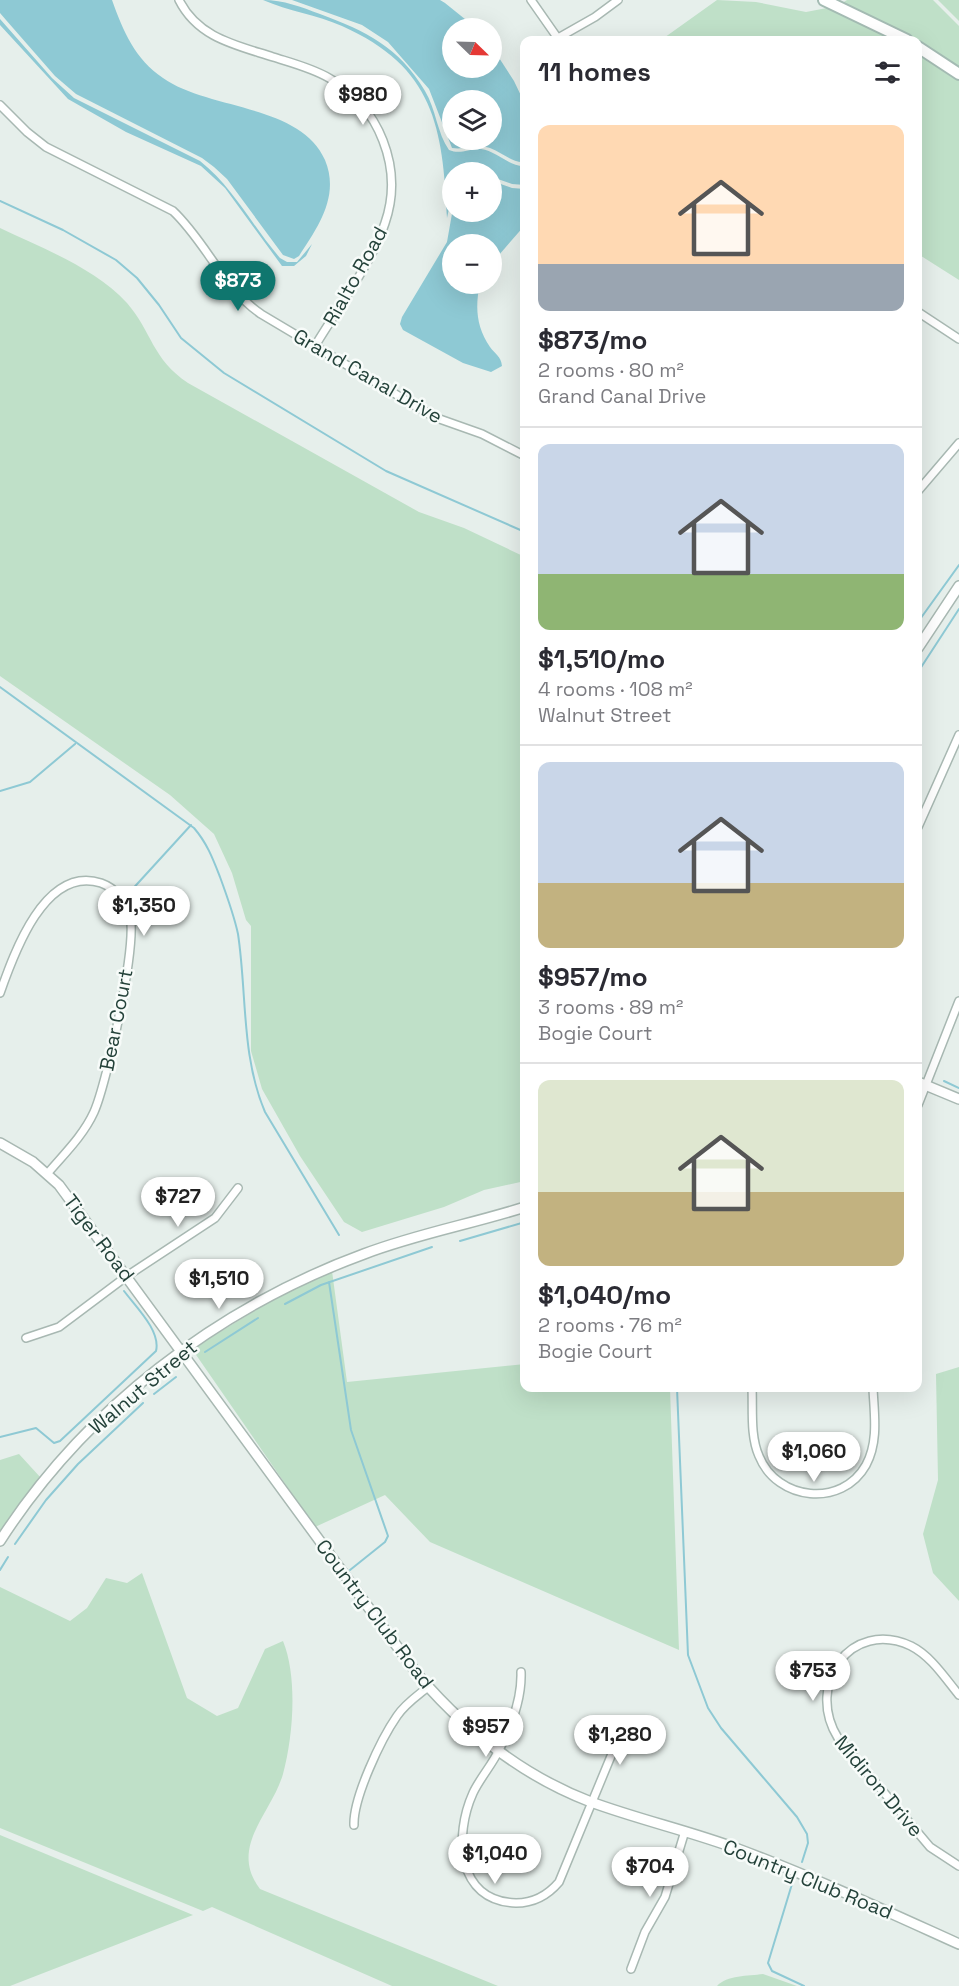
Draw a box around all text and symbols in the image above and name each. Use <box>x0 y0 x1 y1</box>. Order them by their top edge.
north arrow <box>442 18 502 78</box>
map controls <box>442 18 502 294</box>
text: 11 homes <box>538 55 651 89</box>
icon: filters <box>871 56 904 89</box>
pin: $980 <box>327 75 399 126</box>
text: $980 <box>338 81 388 107</box>
button: layers <box>442 90 502 150</box>
button: + <box>442 162 502 222</box>
icon: home <box>667 164 775 272</box>
street label: Rialto Road <box>317 222 393 330</box>
button: − <box>442 234 502 294</box>
pin: $873 <box>202 261 274 312</box>
text: $873 <box>214 267 262 293</box>
street label: Grand Canal Drive <box>289 323 447 429</box>
text: $873/mo <box>538 323 648 357</box>
text: 2 rooms · 80 m² <box>538 357 684 383</box>
text: Grand Canal Drive <box>538 383 706 409</box>
icon: home <box>667 483 775 591</box>
text: $1,510/mo <box>538 642 665 676</box>
text: 4 rooms · 108 m² <box>538 676 693 702</box>
text: Walnut Street <box>538 702 672 728</box>
icon: home <box>667 801 775 909</box>
pin: $1,350 <box>95 886 193 937</box>
text: $1,350 <box>112 892 176 918</box>
text: $957/mo <box>538 960 648 994</box>
street label: Bear Court <box>93 967 139 1073</box>
text: 3 rooms · 89 m² <box>538 994 683 1020</box>
text: Bogie Court <box>538 1020 652 1046</box>
icon: home <box>667 1119 775 1227</box>
pin: $727 <box>142 1177 214 1228</box>
text: $727 <box>155 1183 201 1209</box>
street label: Tiger Road <box>58 1189 140 1287</box>
pin: $1,510 <box>170 1259 268 1310</box>
text: $1,510 <box>189 1265 249 1291</box>
text: $1,040/mo <box>538 1278 671 1312</box>
text: 2 rooms · 76 m² <box>538 1312 682 1338</box>
street label: Walnut Street <box>84 1334 202 1440</box>
text: Bogie Court <box>538 1338 652 1364</box>
pin: $1,060 <box>765 1432 863 1483</box>
text: $1,060 <box>781 1438 847 1464</box>
street label: Country Club Road <box>310 1534 440 1694</box>
pin: $753 <box>777 1651 849 1702</box>
text: $753 <box>789 1657 837 1683</box>
pin: $957 <box>450 1707 522 1758</box>
text: $957 <box>462 1713 510 1739</box>
pin: $1,280 <box>571 1715 669 1766</box>
text: $1,280 <box>588 1721 652 1747</box>
street label: Midiron Drive <box>829 1730 929 1842</box>
street label: Country Club Road <box>719 1833 897 1925</box>
pin: $1,040 <box>446 1834 544 1885</box>
text: $1,040 <box>462 1840 528 1866</box>
pin: $704 <box>614 1847 686 1898</box>
text: $704 <box>626 1853 674 1879</box>

